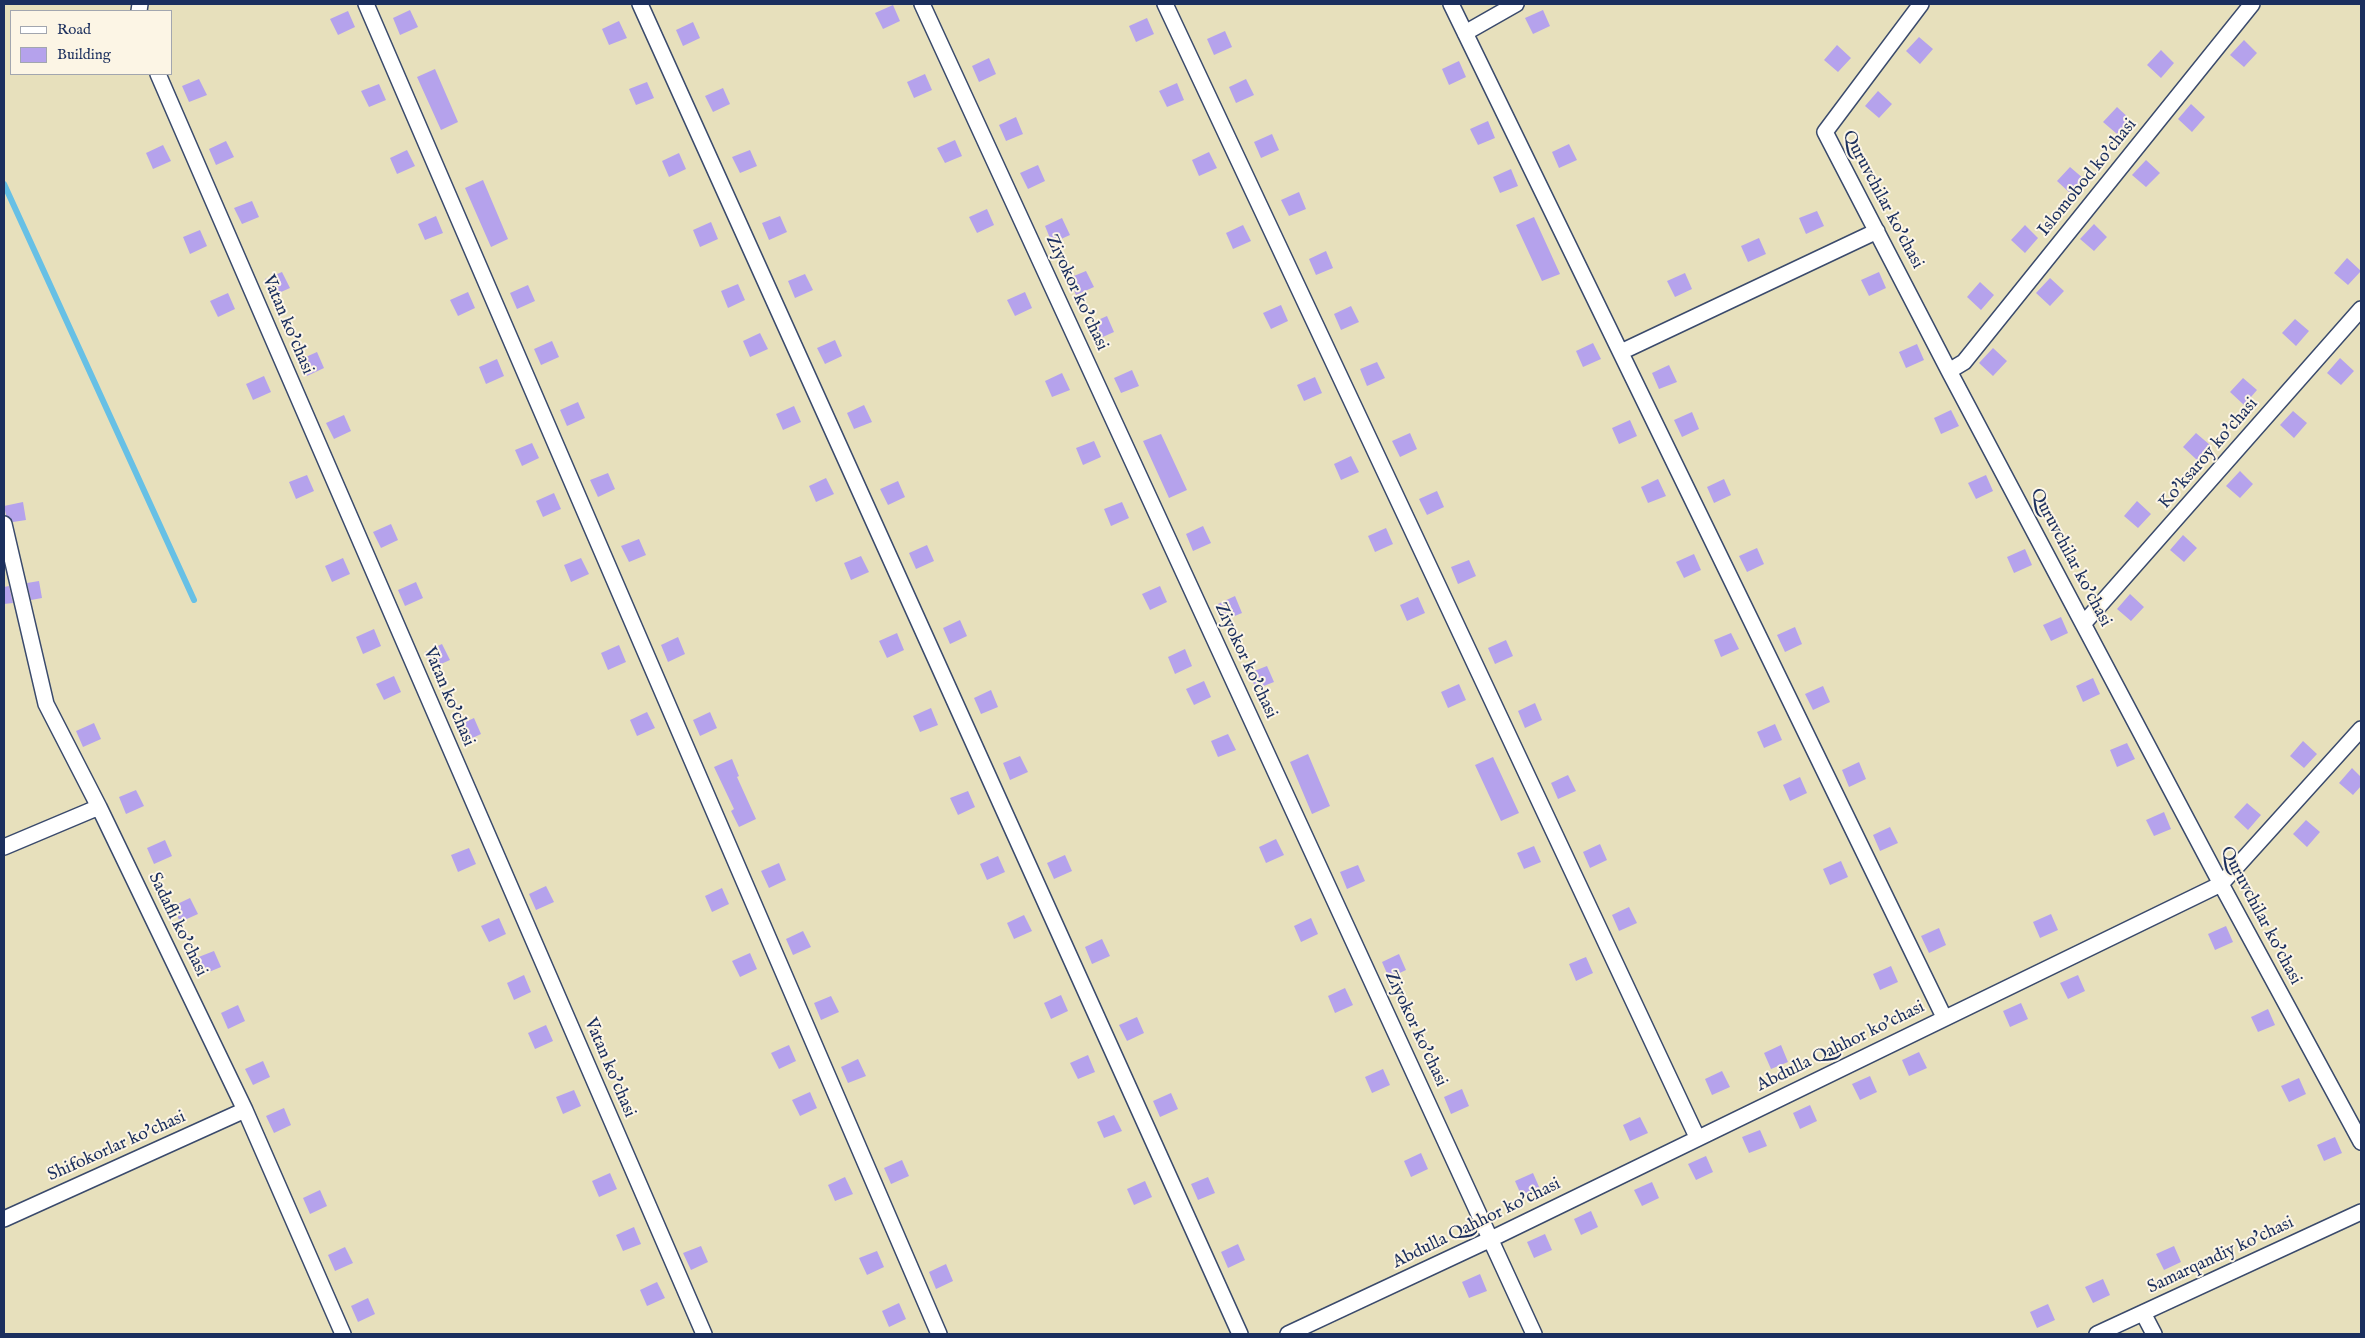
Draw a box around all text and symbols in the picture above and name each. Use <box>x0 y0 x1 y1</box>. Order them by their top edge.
legend <box>10 10 172 75</box>
text: Road <box>57 20 91 39</box>
text: Building <box>57 45 111 64</box>
street label: Islomobod ko'chasi <box>2034 115 2142 241</box>
street label: Quruvchilar ko'chasi <box>1836 127 1928 273</box>
street label: Ziyokor ko'chasi <box>1040 232 1112 354</box>
street label: Vatan ko'chasi <box>256 272 318 378</box>
street label: Ko'ksaroy ko'chasi <box>2155 394 2263 514</box>
street label: Quruvchilar ko'chasi <box>2024 485 2116 631</box>
street label: Ziyokor ko'chasi <box>1209 600 1281 722</box>
street label: Vatan ko'chasi <box>417 644 479 750</box>
street label: Quruvchilar ko'chasi <box>2214 843 2306 989</box>
street label: Sadafli ko'chasi <box>143 870 211 980</box>
street label: Ziyokor ko'chasi <box>1379 968 1451 1090</box>
street label: Abdulla Qahhor ko'chasi <box>1753 997 1929 1097</box>
street label: Vatan ko'chasi <box>578 1015 640 1121</box>
street label: Shifokorlar ko'chasi <box>45 1107 189 1187</box>
street label: Abdulla Qahhor ko'chasi <box>1389 1174 1565 1274</box>
street label: Samarqandiy ko'chasi <box>2144 1213 2298 1299</box>

